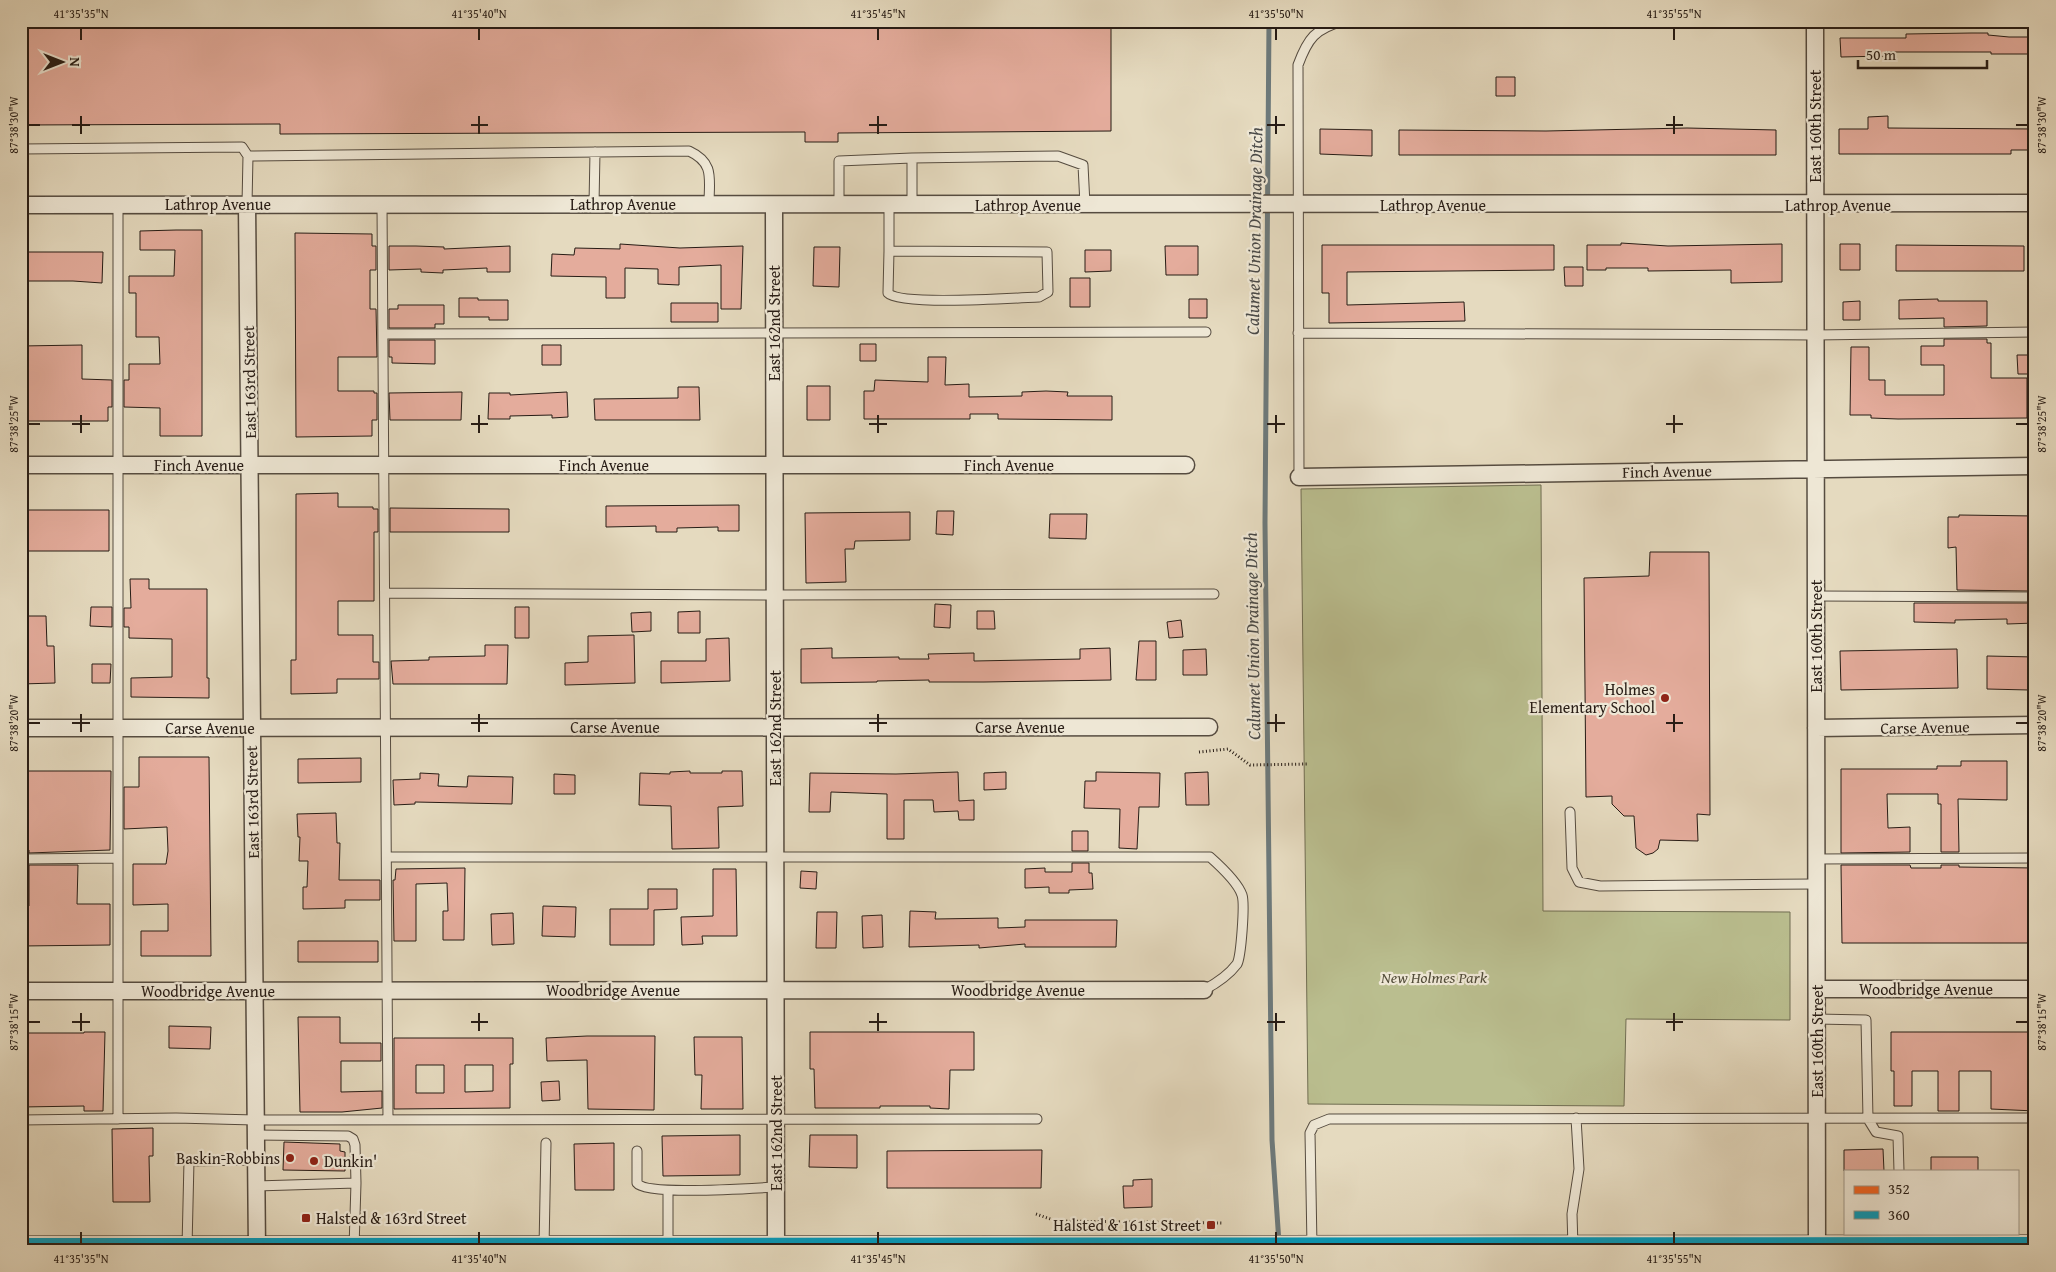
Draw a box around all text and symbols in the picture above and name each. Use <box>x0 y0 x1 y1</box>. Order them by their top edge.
text: 41°35'35"N <box>53 5 109 22</box>
text: 41°35'40"N <box>451 5 507 22</box>
text: 41°35'45"N <box>850 5 906 22</box>
text: 41°35'50"N <box>1248 5 1304 22</box>
text: 41°35'55"N <box>1646 5 1702 22</box>
north arrow <box>38 38 88 88</box>
scale bar <box>1858 38 1987 70</box>
text: 50 m <box>1866 44 1897 65</box>
text: N <box>65 57 85 67</box>
street label: East 160th Street <box>1803 69 1827 182</box>
text: 87°38'30"W <box>5 95 22 154</box>
text: 87°38'30"W <box>2033 95 2050 154</box>
water label: Calumet Union Drainage Ditch <box>1239 127 1269 335</box>
street label: Lathrop Avenue <box>165 192 271 216</box>
street label: Lathrop Avenue <box>570 192 676 216</box>
street label: Lathrop Avenue <box>975 193 1081 217</box>
street label: Lathrop Avenue <box>1380 193 1486 217</box>
street label: Lathrop Avenue <box>1785 193 1891 217</box>
street label: East 162nd Street <box>762 265 786 381</box>
street label: East 163rd Street <box>236 325 262 439</box>
text: 87°38'25"W <box>5 394 22 453</box>
text: 87°38'25"W <box>2033 394 2050 453</box>
street label: Finch Avenue <box>154 453 244 477</box>
street label: Finch Avenue <box>559 453 649 477</box>
street label: Finch Avenue <box>964 453 1054 477</box>
street label: Finch Avenue <box>1622 458 1712 484</box>
water label: Calumet Union Drainage Ditch <box>1237 532 1267 740</box>
street label: East 160th Street <box>1804 579 1828 692</box>
street label: East 162nd Street <box>763 670 787 786</box>
place label: Holmes Elementary School <box>1530 677 1656 719</box>
marker: Holmes Elementary School <box>1659 692 1671 704</box>
text: 87°38'20"W <box>5 693 22 752</box>
text: 87°38'20"W <box>2033 693 2050 752</box>
street label: Carse Avenue <box>1880 714 1970 740</box>
street label: Carse Avenue <box>570 715 660 739</box>
street label: Carse Avenue <box>975 715 1065 739</box>
street label: Carse Avenue <box>165 716 255 740</box>
street label: East 163rd Street <box>239 745 265 859</box>
park label: New Holmes Park <box>1380 965 1488 989</box>
street label: Woodbridge Avenue <box>1859 977 1993 1001</box>
street label: Woodbridge Avenue <box>546 978 680 1002</box>
street label: Woodbridge Avenue <box>951 978 1085 1002</box>
street label: Woodbridge Avenue <box>141 979 275 1003</box>
street label: East 160th Street <box>1805 984 1829 1097</box>
text: 87°38'15"W <box>5 992 22 1051</box>
text: 87°38'15"W <box>2033 992 2050 1051</box>
street label: East 162nd Street <box>764 1075 788 1191</box>
place label: Baskin-Robbins <box>176 1146 280 1170</box>
place label: Dunkin' <box>324 1149 377 1173</box>
marker: Baskin-Robbins <box>284 1152 296 1164</box>
marker: Dunkin' <box>308 1155 320 1167</box>
legend <box>1844 1170 2018 1234</box>
text: 352 <box>1888 1178 1910 1199</box>
text: 360 <box>1888 1204 1910 1225</box>
place label: Halsted & 163rd Street <box>316 1206 467 1230</box>
marker: Halsted & 163rd Street <box>300 1212 312 1224</box>
place label: Halsted & 161st Street <box>1053 1213 1201 1237</box>
marker: Halsted & 161st Street <box>1205 1219 1217 1231</box>
text: 41°35'35"N <box>53 1250 109 1267</box>
text: 41°35'40"N <box>451 1250 507 1267</box>
text: 41°35'45"N <box>850 1250 906 1267</box>
text: 41°35'50"N <box>1248 1250 1304 1267</box>
text: 41°35'55"N <box>1646 1250 1702 1267</box>

